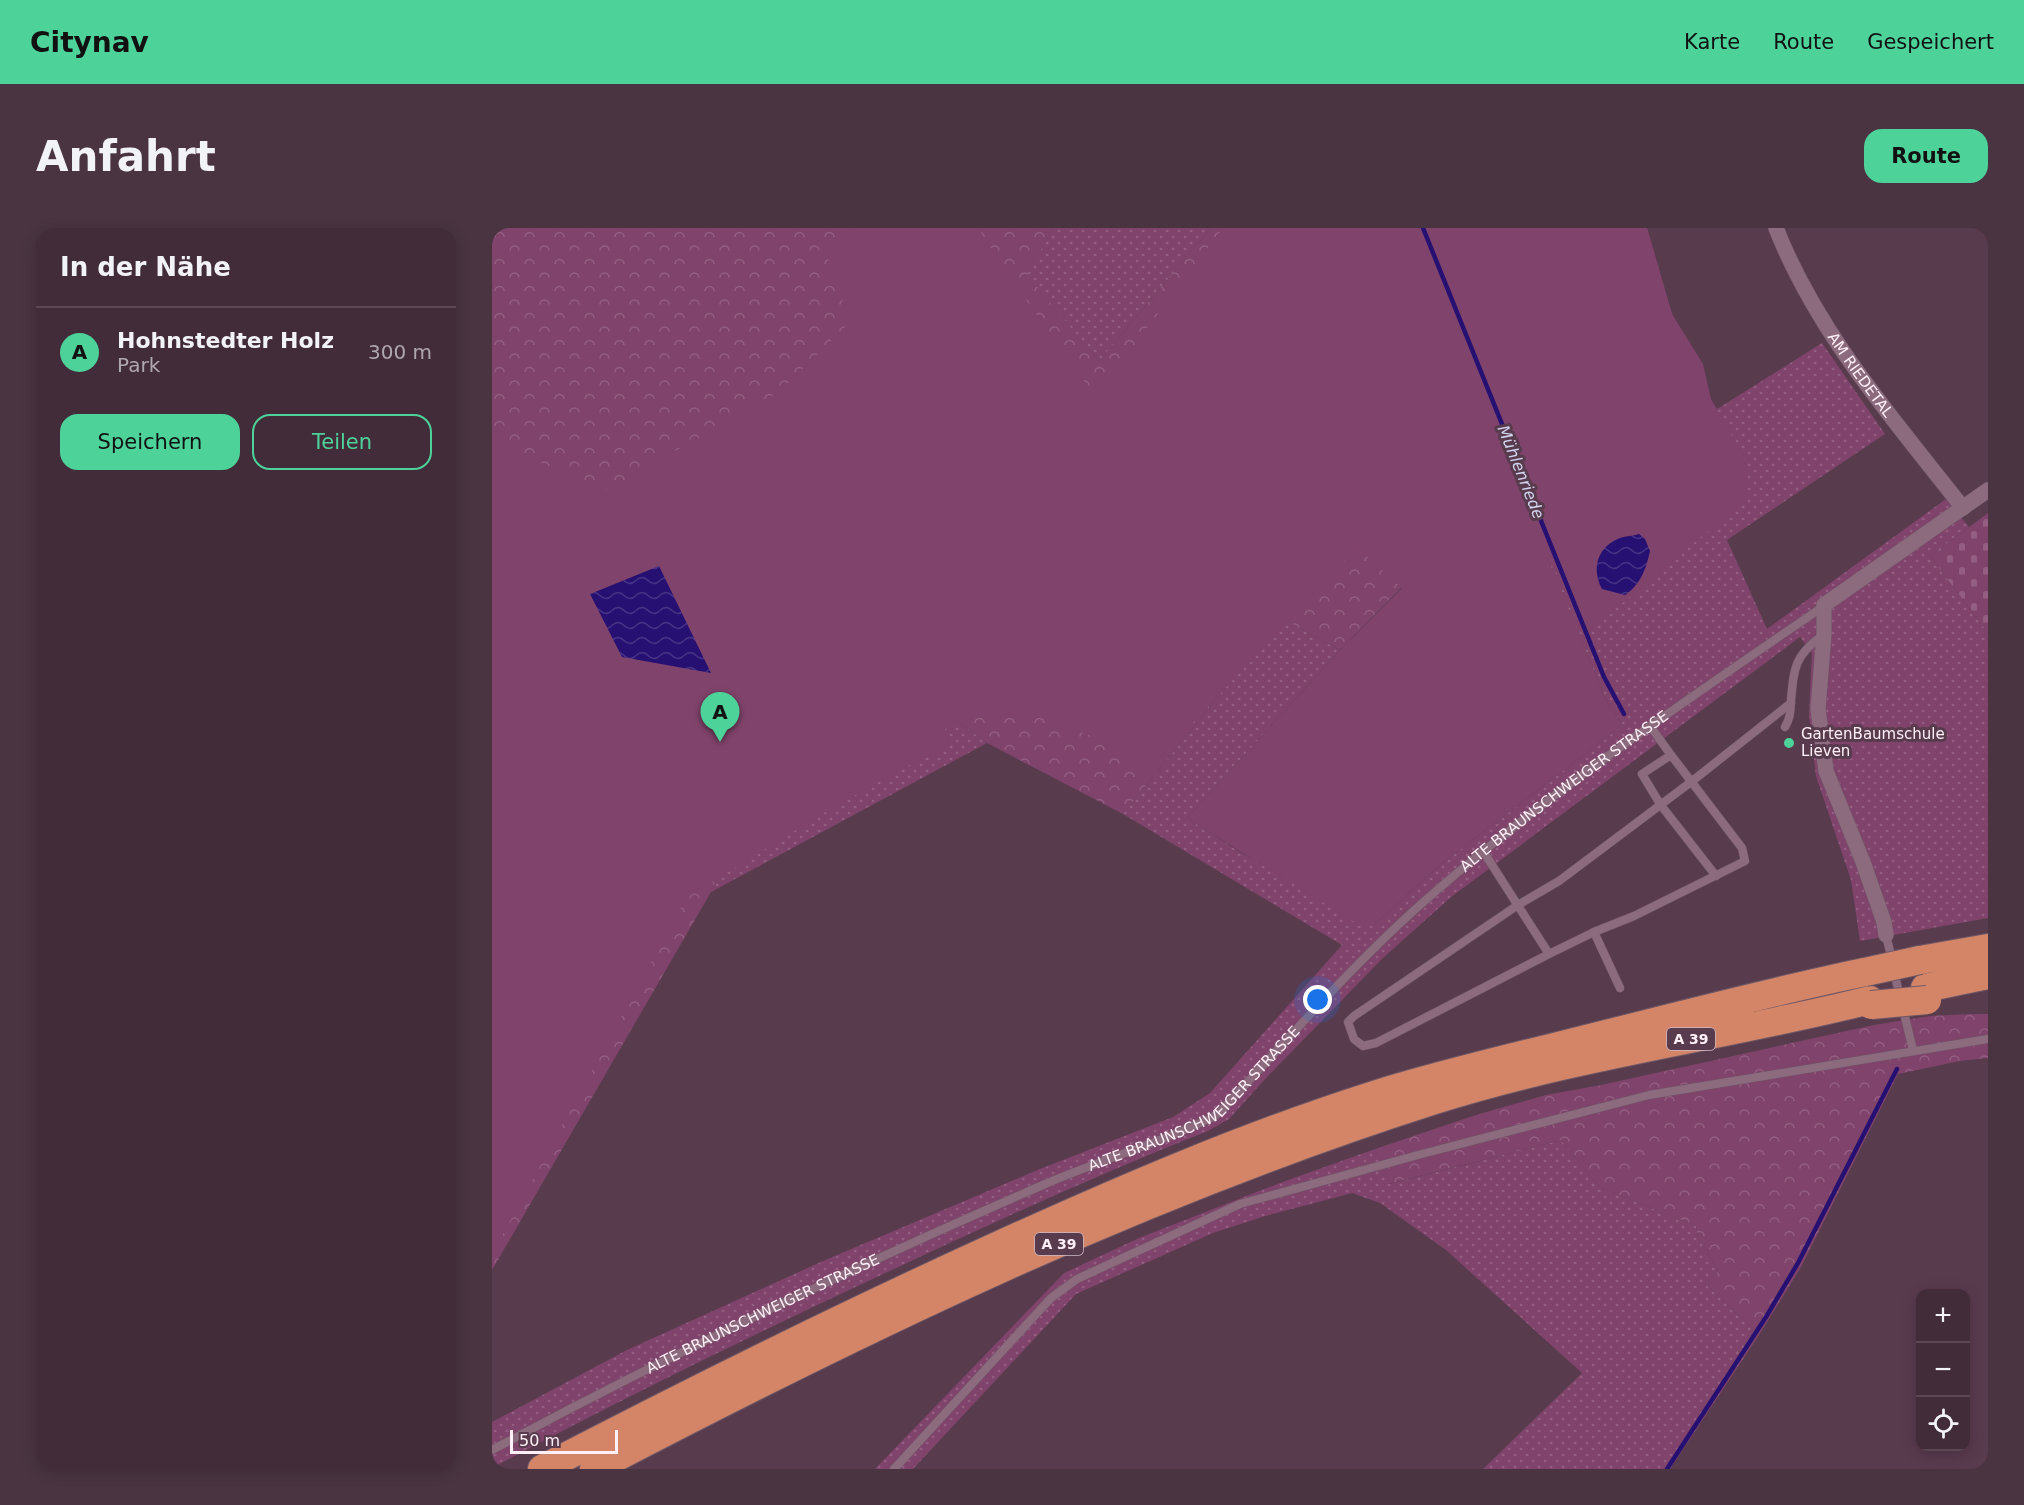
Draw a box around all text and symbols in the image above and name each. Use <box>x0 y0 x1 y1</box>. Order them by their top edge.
text: Citynav <box>30 26 149 59</box>
text: Karte <box>1684 30 1740 54</box>
text: Route <box>1773 30 1834 54</box>
text: Gespeichert <box>1867 30 1994 54</box>
button: Route <box>1864 129 1988 183</box>
text: Anfahrt <box>36 132 216 181</box>
text: In der Nähe <box>60 252 231 282</box>
text: Hohnstedter Holz <box>117 328 334 353</box>
street label: AM RIEDETAL <box>1824 329 1897 421</box>
text: A <box>72 340 87 364</box>
text: 300 m <box>368 340 432 364</box>
text: Park <box>117 353 160 377</box>
button: Speichern <box>60 414 240 470</box>
button: Teilen <box>252 414 432 470</box>
water label: Mühlenriede <box>1494 422 1548 522</box>
pin: A <box>700 692 740 742</box>
street label: ALTE BRAUNSCHWEIGER STRASSE <box>1456 707 1672 876</box>
place label: GartenBaumschule Lieven <box>1801 725 1945 760</box>
marker: GartenBaumschule Lieven <box>1782 736 1796 750</box>
your location <box>1303 985 1332 1014</box>
street label: ALTE BRAUNSCHWEIGER STRASSE <box>1086 1022 1304 1175</box>
road number: A 39 <box>1667 1028 1715 1050</box>
road number: A 39 <box>1035 1233 1083 1255</box>
street label: ALTE BRAUNSCHWEIGER STRASSE <box>643 1250 882 1378</box>
map controls <box>1916 1289 1970 1451</box>
button: + <box>1916 1289 1970 1343</box>
button: − <box>1916 1343 1970 1397</box>
button: locate <box>1916 1397 1970 1451</box>
scale bar <box>510 1427 618 1454</box>
text: 50 m <box>519 1431 560 1450</box>

